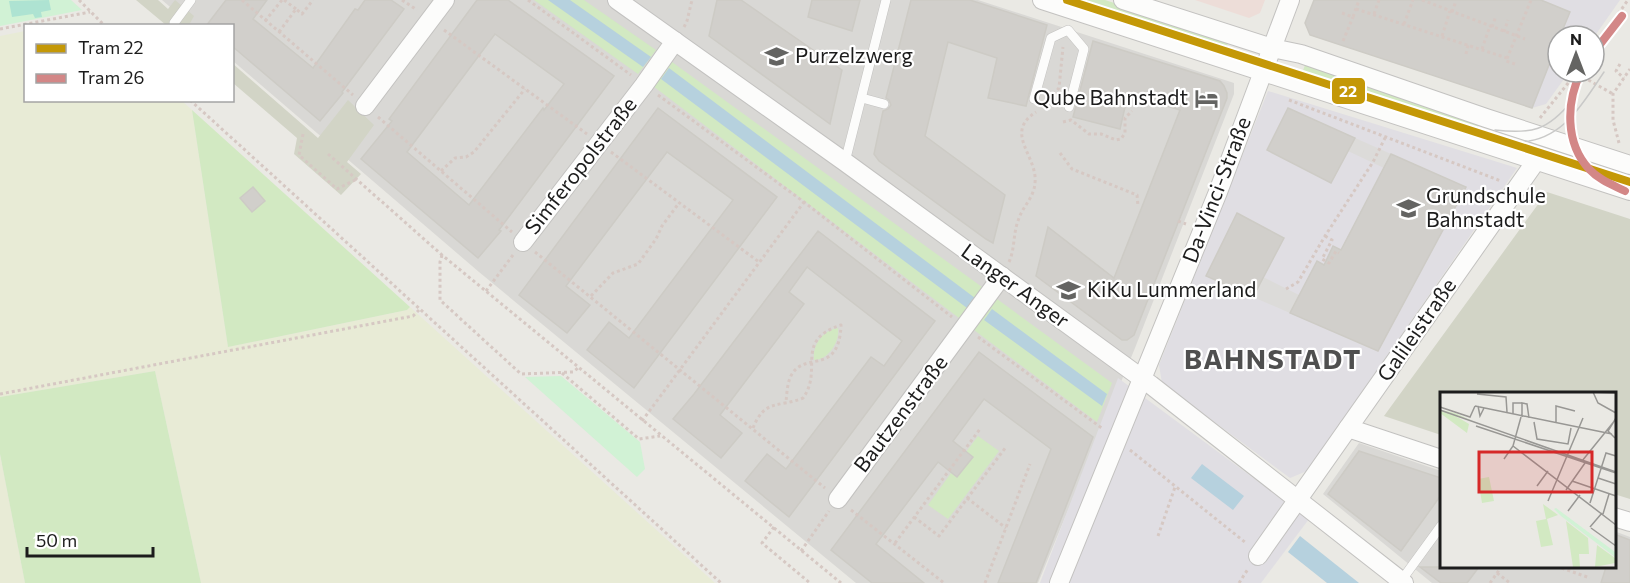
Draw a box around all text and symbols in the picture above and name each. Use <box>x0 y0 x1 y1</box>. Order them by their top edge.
legend <box>24 24 234 102</box>
north arrow <box>1546 24 1606 84</box>
text: N <box>1570 29 1582 48</box>
text: Tram 22 <box>78 36 144 58</box>
place label: Purzelzwerg <box>795 42 913 67</box>
school or university icon: Purzelzwerg <box>764 43 790 69</box>
text: Tram 26 <box>78 66 144 88</box>
line badge: 22 <box>1331 77 1366 105</box>
text: 22 <box>1339 81 1357 100</box>
place label: Qube Bahnstadt <box>1033 84 1188 109</box>
hotel icon: Qube Bahnstadt <box>1193 85 1219 111</box>
street label: Simferopolstraße <box>519 92 641 239</box>
street label: Da-Vinci-Straße <box>1176 113 1255 266</box>
place label: Grundschule Bahnstadt <box>1426 182 1546 231</box>
school or university icon: Grundschule Bahnstadt <box>1395 195 1421 221</box>
street label: Langer Anger <box>957 237 1075 332</box>
street label: Galileistraße <box>1371 273 1460 385</box>
place label: KiKu Lummerland <box>1087 276 1256 301</box>
school or university icon: KiKu Lummerland <box>1056 277 1082 303</box>
district label: BAHNSTADT <box>1184 342 1362 375</box>
street label: Bautzenstraße <box>848 350 952 476</box>
inset map <box>1440 392 1615 568</box>
scale bar <box>27 520 153 558</box>
text: 50 m <box>36 529 77 551</box>

